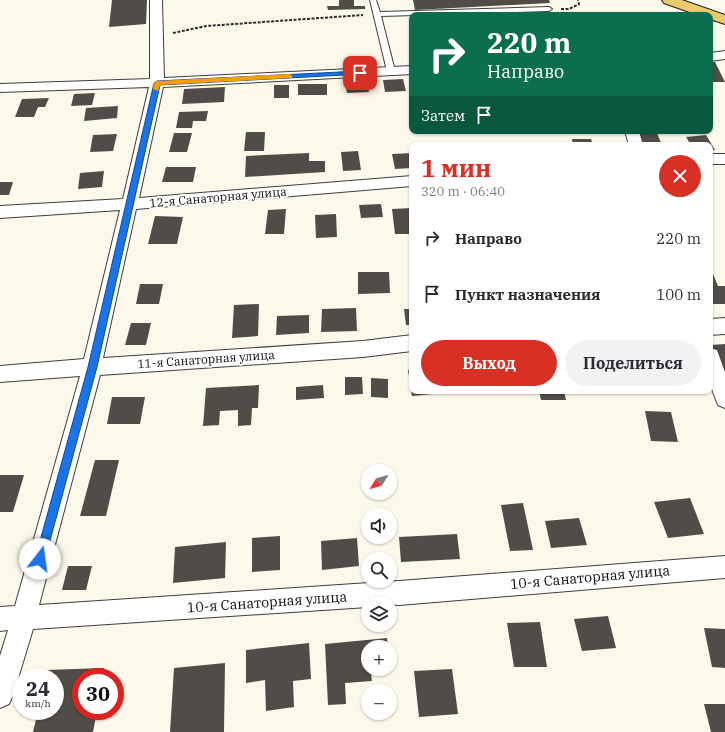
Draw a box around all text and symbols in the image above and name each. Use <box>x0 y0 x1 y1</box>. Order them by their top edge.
text: 220 m <box>487 24 571 61</box>
icon: right <box>421 28 473 80</box>
pin <box>343 56 377 90</box>
text: Направо <box>487 60 564 83</box>
icon: arrive <box>349 62 371 84</box>
icon: arrive <box>473 104 495 126</box>
text: Затем <box>421 106 465 125</box>
text: 1 мин <box>421 152 491 184</box>
button: close <box>659 155 701 197</box>
street label: 12-я Санаторная улица <box>149 183 288 210</box>
text: 320 m · 06:40 <box>421 183 505 200</box>
icon: right <box>421 227 443 249</box>
text: Направо <box>455 229 522 248</box>
text: 220 m <box>656 229 701 248</box>
icon: arrive <box>421 283 443 305</box>
text: Пункт назначения <box>455 285 601 304</box>
text: 100 m <box>656 285 701 304</box>
button: Выход <box>421 340 557 386</box>
button: Поделиться <box>565 340 701 386</box>
street label: 11-я Санаторная улица <box>137 347 276 371</box>
north arrow <box>361 464 397 500</box>
map controls <box>361 464 397 720</box>
button: sound <box>361 508 397 544</box>
position arrow <box>19 538 61 580</box>
button: search <box>361 552 397 588</box>
street label: 10-я Санаторная улица <box>509 561 671 593</box>
street label: 10-я Санаторная улица <box>186 587 348 617</box>
button: layers <box>361 596 397 632</box>
button: + <box>361 640 397 676</box>
speed limit sign: 30 <box>72 668 124 720</box>
text: 24 <box>26 675 50 702</box>
button: − <box>361 684 397 720</box>
text: km/h <box>25 697 51 710</box>

